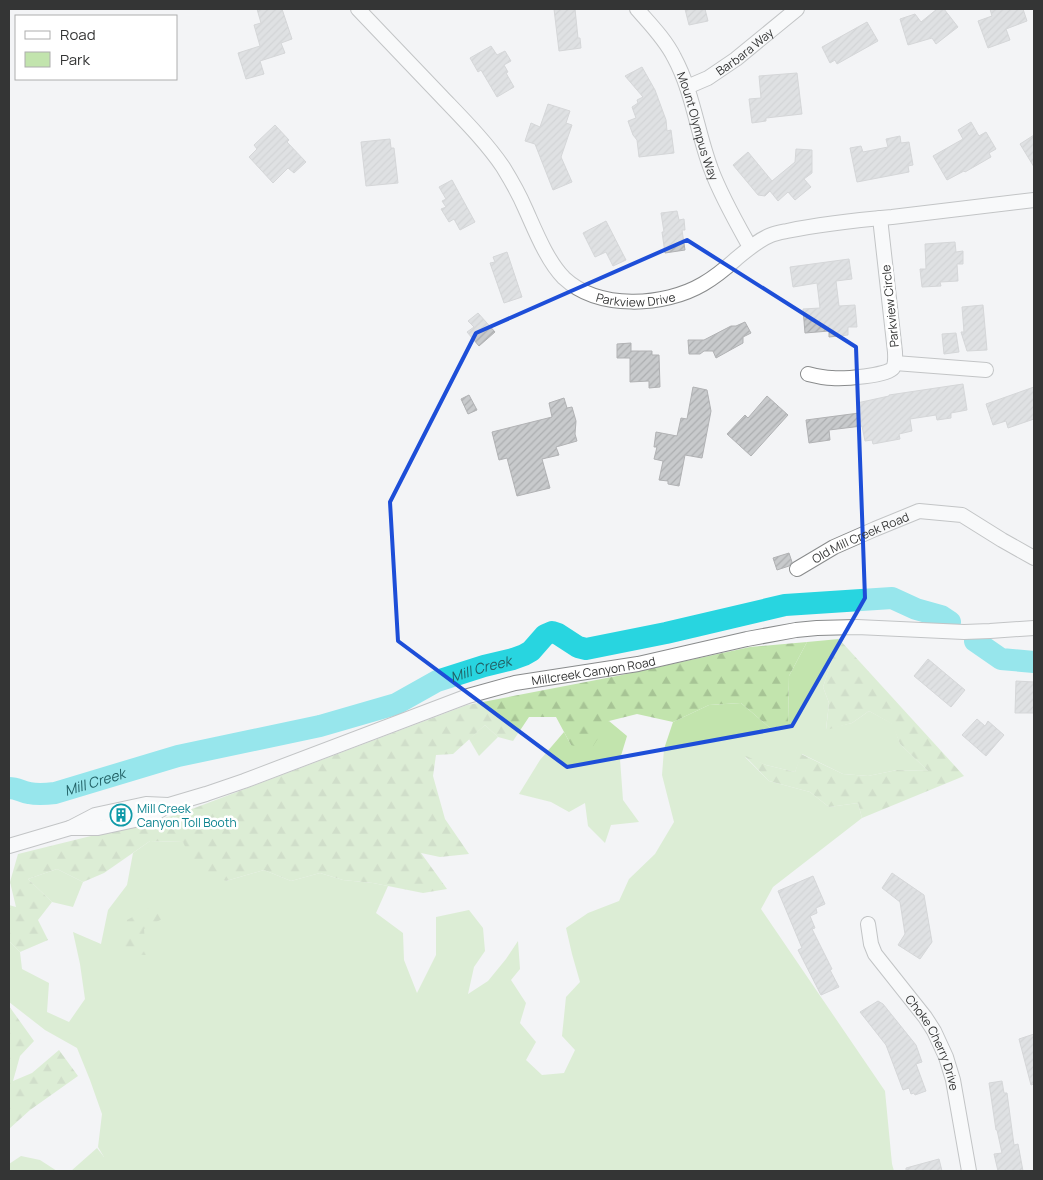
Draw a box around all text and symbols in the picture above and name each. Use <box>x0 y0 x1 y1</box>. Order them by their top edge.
legend <box>15 15 178 80</box>
street label: Barbara Way <box>712 23 777 79</box>
text: Road <box>60 24 96 45</box>
text: Park <box>60 49 90 70</box>
street label: Mount Olympus Way <box>673 69 723 184</box>
street label: Parkview Circle <box>877 264 903 348</box>
street label: Parkview Drive <box>594 288 677 310</box>
street label: Old Mill Creek Road <box>808 508 912 567</box>
water label: Mill Creek <box>448 650 515 686</box>
street label: Millcreek Canyon Road <box>530 652 657 689</box>
water label: Mill Creek <box>62 762 129 799</box>
place label: Mill Creek Canyon Toll Booth <box>137 800 237 831</box>
building icon: Mill Creek Canyon Toll Booth <box>109 803 133 827</box>
street label: Choke Cherry Drive <box>902 991 963 1092</box>

